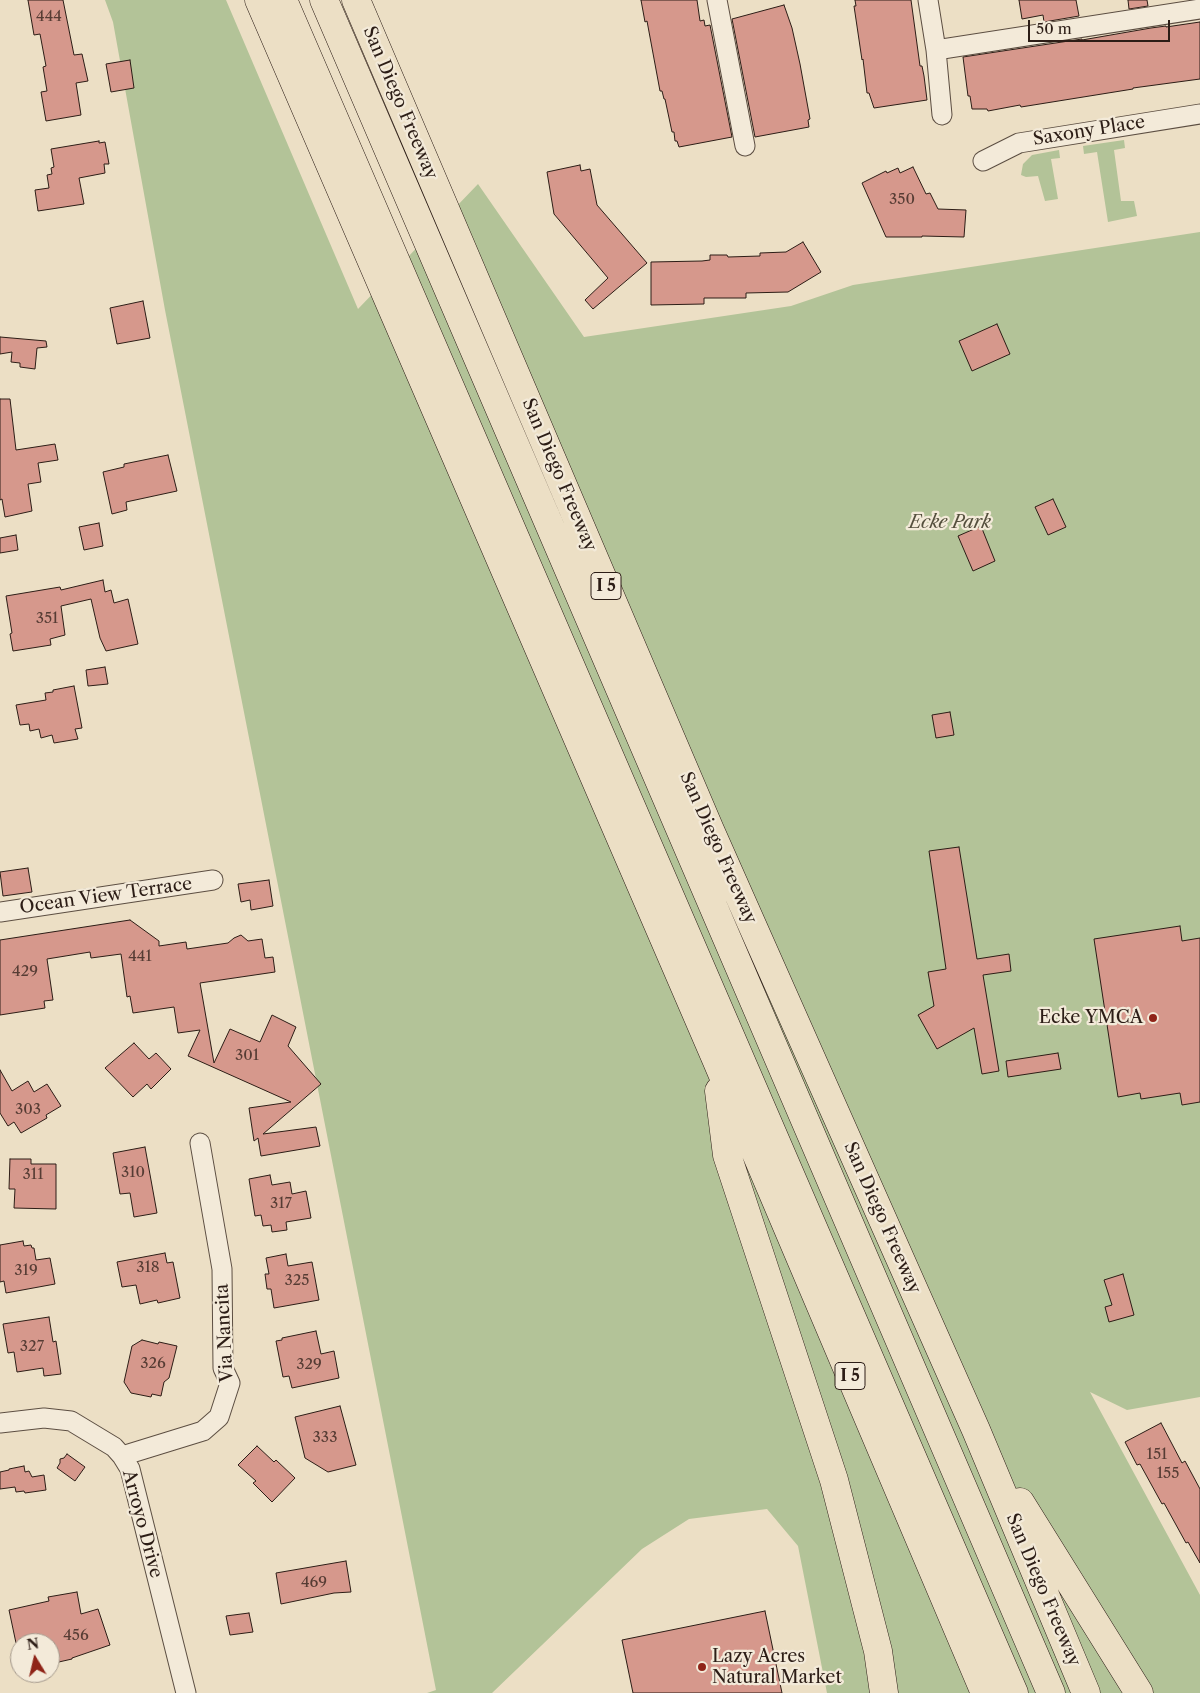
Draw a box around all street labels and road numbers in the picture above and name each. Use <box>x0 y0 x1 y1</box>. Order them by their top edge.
street label: San Diego Freeway <box>358 23 442 183</box>
street label: Saxony Place <box>1031 111 1147 151</box>
street label: San Diego Freeway <box>517 395 601 555</box>
road number: I 5 <box>591 572 621 600</box>
street label: San Diego Freeway <box>675 769 761 927</box>
street label: Ocean View Terrace <box>18 873 194 919</box>
street label: San Diego Freeway <box>839 1139 925 1297</box>
street label: Via Nancita <box>212 1283 238 1383</box>
road number: I 5 <box>835 1362 865 1390</box>
street label: Arroyo Drive <box>117 1468 167 1580</box>
street label: San Diego Freeway <box>1001 1510 1085 1670</box>

